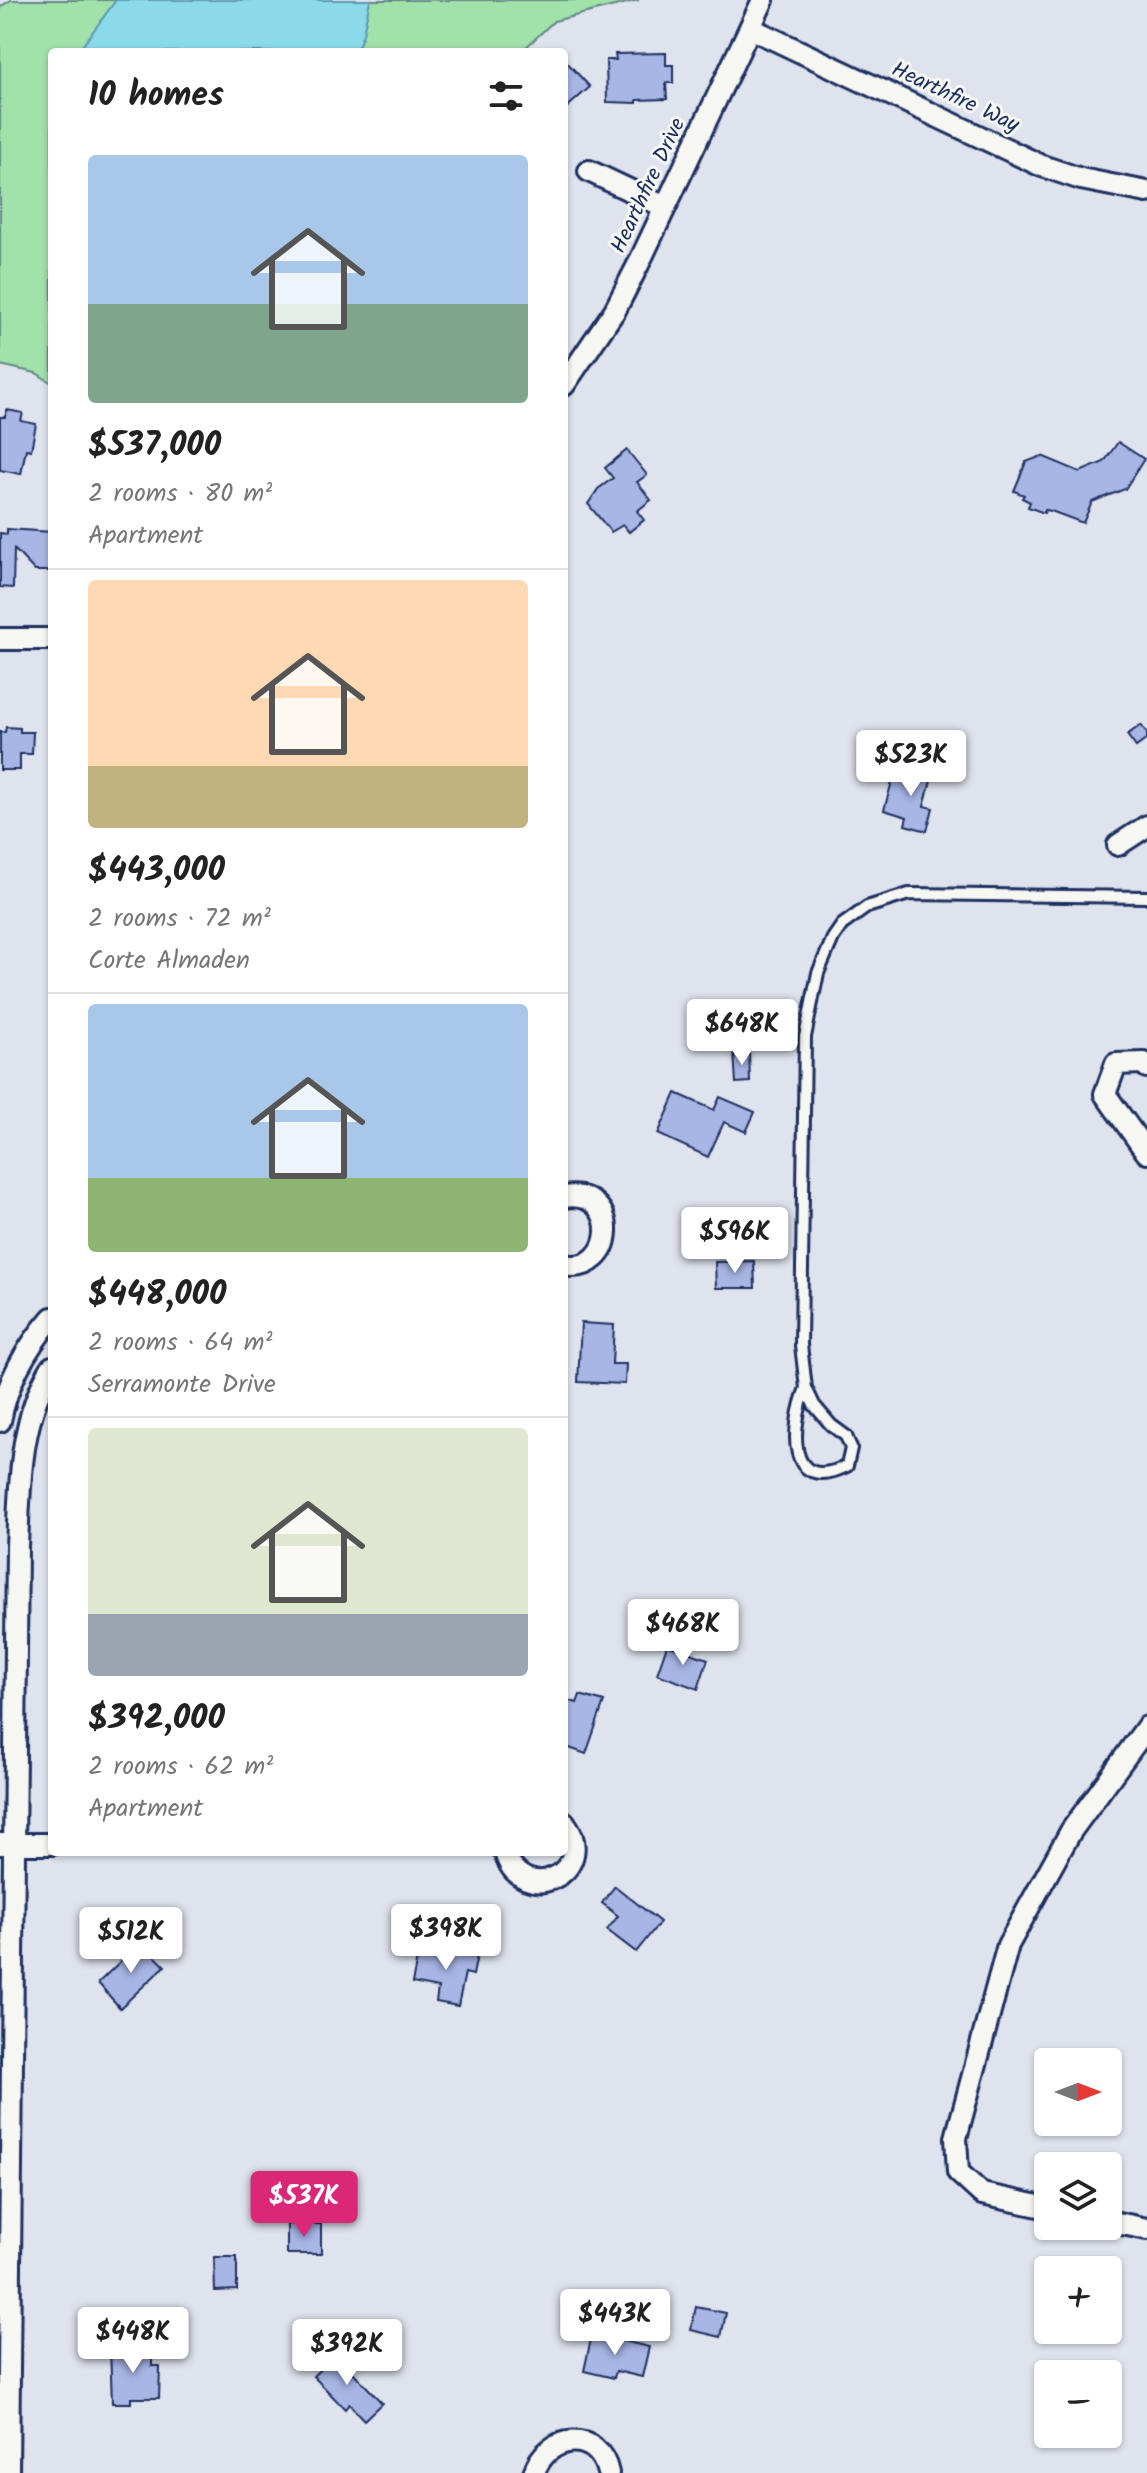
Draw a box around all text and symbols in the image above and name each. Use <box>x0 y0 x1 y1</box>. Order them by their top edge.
street label: Hearthfire Way <box>885 53 1026 143</box>
text: 10 homes <box>88 69 224 123</box>
icon: filters <box>484 74 528 118</box>
street label: Hearthfire Drive <box>602 112 696 260</box>
icon: home <box>236 207 380 351</box>
text: $537,000 <box>88 419 221 473</box>
text: 2 rooms · 80 m² <box>88 473 272 515</box>
text: Apartment <box>88 515 203 557</box>
icon: home <box>236 632 380 776</box>
pin: $523K <box>855 730 967 798</box>
text: $523K <box>874 735 948 777</box>
text: $443,000 <box>88 844 225 898</box>
text: 2 rooms · 72 m² <box>88 898 271 940</box>
text: Corte Almaden <box>88 940 250 982</box>
pin: $648K <box>686 999 798 1067</box>
text: $648K <box>705 1004 779 1046</box>
icon: home <box>236 1056 380 1200</box>
pin: $596K <box>679 1207 791 1275</box>
text: $596K <box>699 1212 771 1254</box>
text: $448,000 <box>88 1268 226 1322</box>
text: 2 rooms · 64 m² <box>88 1322 272 1364</box>
text: Serramonte Drive <box>88 1364 276 1406</box>
icon: home <box>236 1480 380 1624</box>
pin: $468K <box>627 1599 739 1667</box>
text: $468K <box>646 1604 720 1646</box>
text: $392,000 <box>88 1692 225 1746</box>
text: 2 rooms · 62 m² <box>88 1746 273 1788</box>
text: Apartment <box>88 1788 203 1830</box>
pin: $398K <box>390 1904 502 1972</box>
pin: $512K <box>75 1907 187 1975</box>
text: $398K <box>409 1909 483 1951</box>
text: $512K <box>97 1912 165 1954</box>
north arrow <box>1034 2048 1122 2136</box>
map controls <box>1034 2048 1122 2448</box>
button: layers <box>1034 2152 1122 2240</box>
pin: $537K <box>248 2171 360 2239</box>
text: $537K <box>269 2176 339 2218</box>
button: + <box>1034 2256 1122 2344</box>
pin: $443K <box>559 2289 671 2357</box>
text: $443K <box>578 2294 652 2336</box>
pin: $448K <box>77 2307 189 2375</box>
text: $448K <box>96 2312 170 2354</box>
pin: $392K <box>291 2319 403 2387</box>
text: $392K <box>310 2324 384 2366</box>
button: − <box>1034 2360 1122 2448</box>

